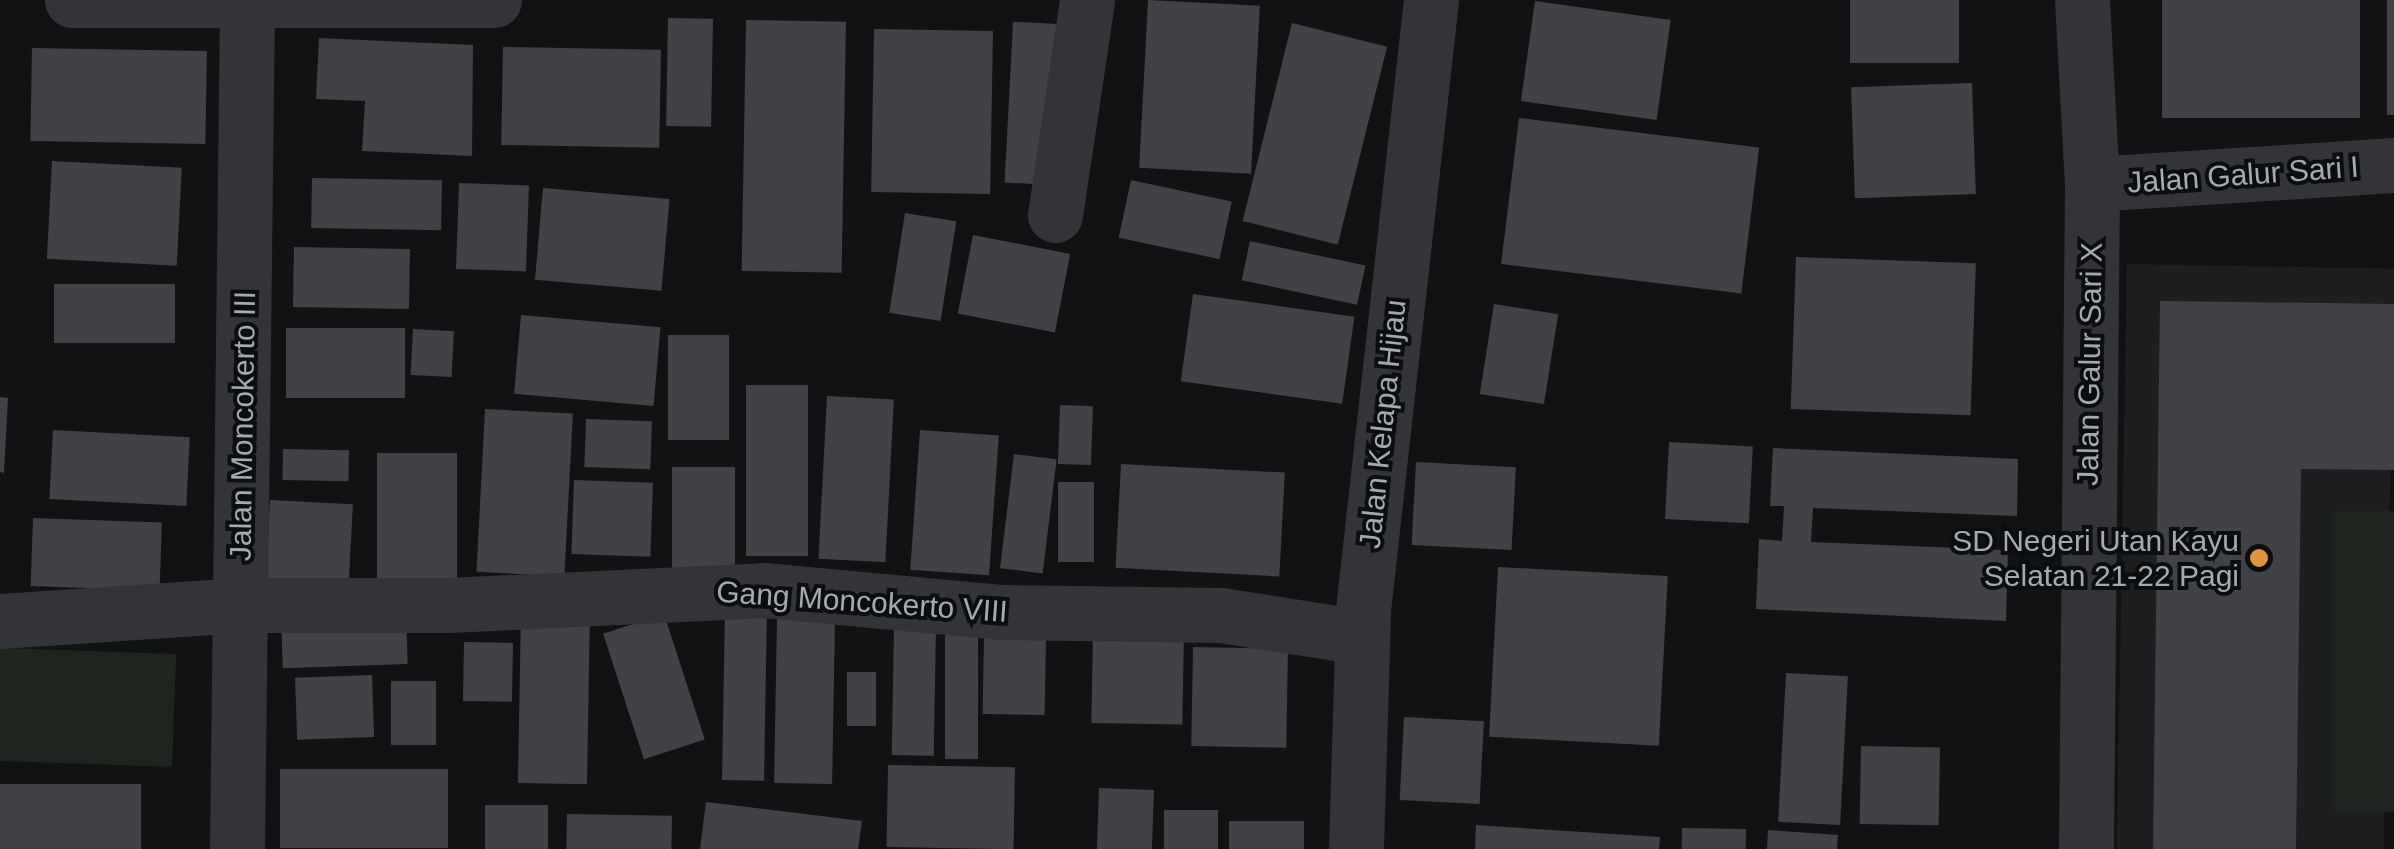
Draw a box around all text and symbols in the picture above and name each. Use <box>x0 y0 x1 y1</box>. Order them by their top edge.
street label: Jalan Galur Sari I <box>2126 149 2360 201</box>
street label: Jalan Galur Sari X <box>2070 242 2110 486</box>
street label: Jalan Moncokerto III <box>223 291 263 561</box>
street label: Jalan Kelapa Hijau <box>1352 298 1414 550</box>
place label: SD Negeri Utan Kayu Selatan 21-22 Pagi <box>1952 523 2239 594</box>
marker: SD Negeri Utan Kayu Selatan 21-22 Pagi <box>2248 547 2270 569</box>
street label: Gang Moncokerto VIII <box>715 574 1009 630</box>

